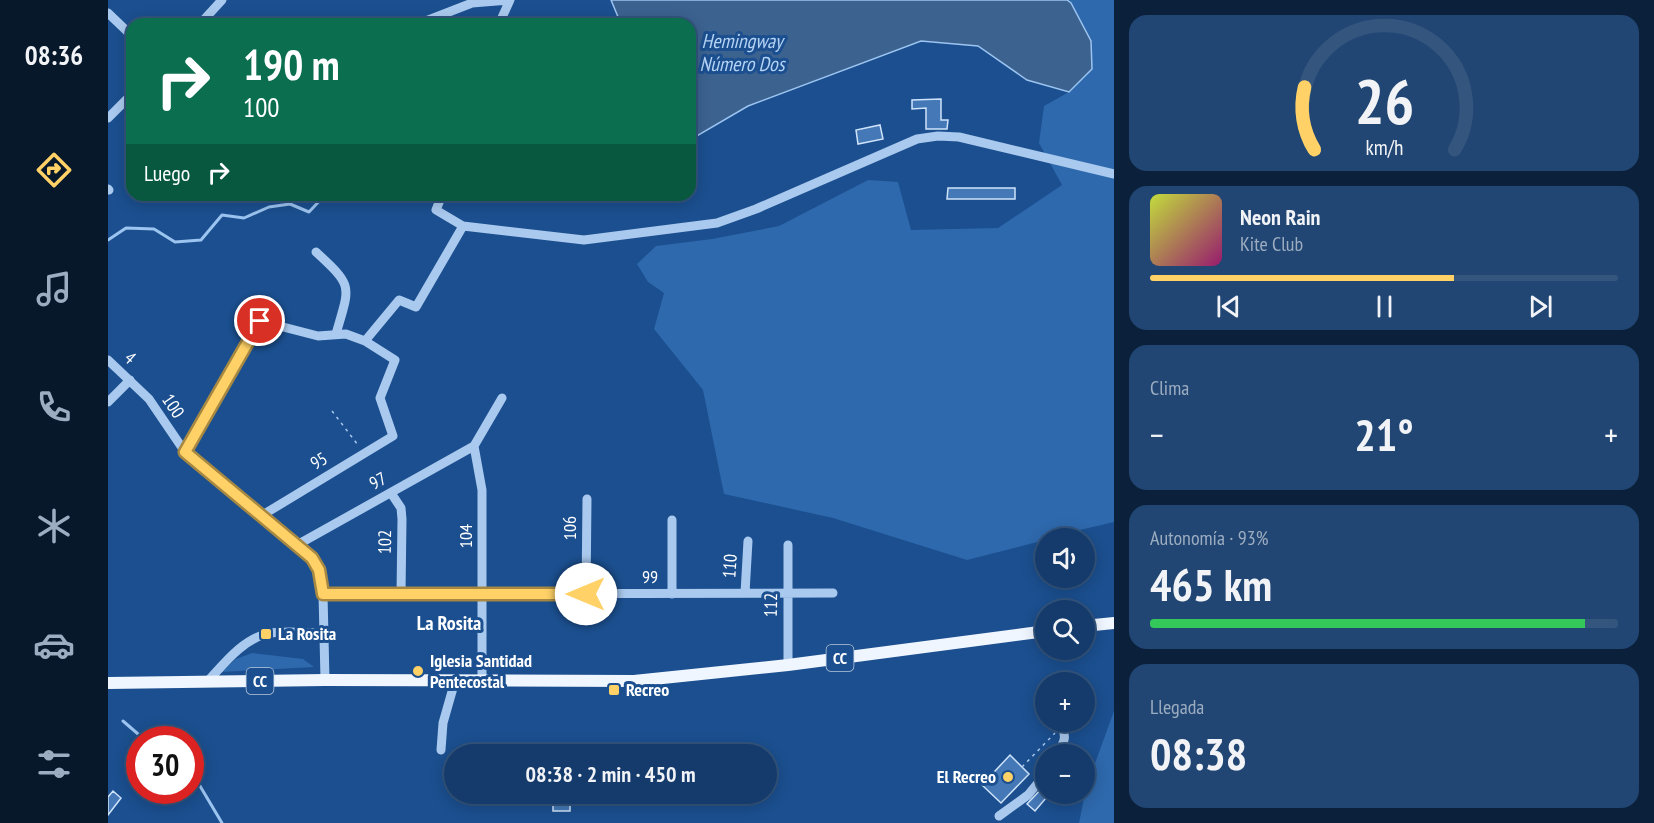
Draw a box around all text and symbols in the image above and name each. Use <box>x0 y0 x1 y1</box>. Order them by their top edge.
water label: Hemingway Número Dos <box>700 28 787 77</box>
text: 190 m <box>243 37 340 92</box>
text: 08:36 <box>25 38 83 72</box>
icon: right <box>144 42 222 120</box>
text: 26 <box>1354 60 1414 141</box>
text: 100 <box>243 90 279 124</box>
text: km/h <box>1365 133 1403 161</box>
icon: directions <box>33 149 75 191</box>
icon: right <box>202 156 235 189</box>
text: Luego <box>144 159 190 187</box>
text: Neon Rain <box>1240 203 1320 231</box>
text: Kite Club <box>1240 231 1303 257</box>
icon: music <box>33 268 75 310</box>
icon: previous <box>1212 290 1245 323</box>
icon: pause <box>1368 290 1401 323</box>
icon: next <box>1524 290 1557 323</box>
pin <box>234 295 285 346</box>
icon: arrive <box>243 304 276 337</box>
street label: 4 <box>120 346 141 369</box>
text: Clima <box>1150 375 1189 401</box>
icon: phone <box>33 386 75 428</box>
street label: 100 <box>157 389 190 422</box>
text: 21° <box>1354 405 1414 463</box>
text: − <box>1150 413 1164 456</box>
text: + <box>1604 413 1618 456</box>
street label: 95 <box>306 447 332 475</box>
street label: 97 <box>365 467 390 495</box>
icon: climate <box>33 505 75 547</box>
street label: 106 <box>558 516 581 540</box>
street label: 104 <box>454 524 477 548</box>
text: Autonomía · 93% <box>1150 525 1268 551</box>
map controls <box>1035 528 1095 804</box>
button: sound <box>1035 528 1095 588</box>
street label: 102 <box>373 530 396 554</box>
street label: 110 <box>717 553 742 579</box>
text: 465 km <box>1150 555 1272 613</box>
position arrow <box>554 562 618 626</box>
street label: 99 <box>642 565 658 588</box>
street label: 112 <box>759 593 782 617</box>
button: search <box>1035 600 1095 660</box>
district label: La Rosita <box>417 610 481 636</box>
place label: La Rosita <box>278 622 336 645</box>
icon: car <box>33 624 75 666</box>
marker: La Rosita <box>259 627 273 641</box>
road number: CC <box>826 645 854 671</box>
place label: Iglesia Santidad Pentecostal <box>430 649 532 693</box>
marker: Iglesia Santidad Pentecostal <box>411 664 425 678</box>
road number: CC <box>246 668 274 694</box>
button: + <box>1035 672 1095 732</box>
place label: Recreo <box>626 678 669 701</box>
marker: Recreo <box>607 683 621 697</box>
text: Llegada <box>1150 694 1204 720</box>
text: 08:38 <box>1150 724 1247 782</box>
speed limit sign: 30 <box>126 726 204 804</box>
icon: filters <box>33 743 75 785</box>
button: − <box>1035 744 1095 804</box>
text: 08:38 · 2 min · 450 m <box>525 760 696 788</box>
place label: El Recreo <box>937 765 996 788</box>
marker: El Recreo <box>1001 770 1015 784</box>

